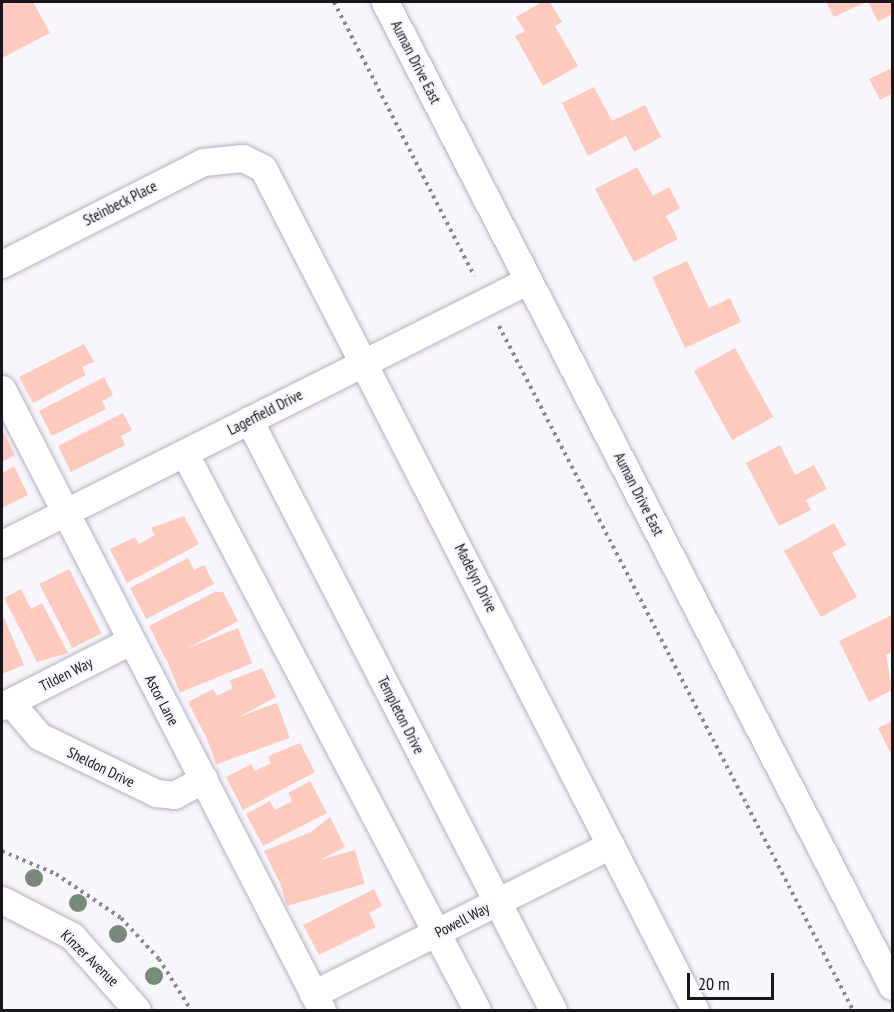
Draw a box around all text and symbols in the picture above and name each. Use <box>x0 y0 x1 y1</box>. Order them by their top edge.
street label: Auman Drive East <box>387 17 445 107</box>
street label: Steinbeck Place <box>80 177 160 229</box>
street label: Lagerfield Drive <box>224 385 306 439</box>
street label: Auman Drive East <box>610 449 668 539</box>
street label: Madelyn Drive <box>451 541 501 615</box>
street label: Tilden Way <box>36 653 96 695</box>
street label: Astor Lane <box>141 672 183 728</box>
street label: Templeton Drive <box>374 673 428 757</box>
street label: Sheldon Drive <box>64 743 138 791</box>
street label: Powell Way <box>432 899 492 941</box>
street label: Kinzer Avenue <box>57 926 123 990</box>
scale bar <box>690 961 777 999</box>
text: 20 m <box>698 972 730 995</box>

